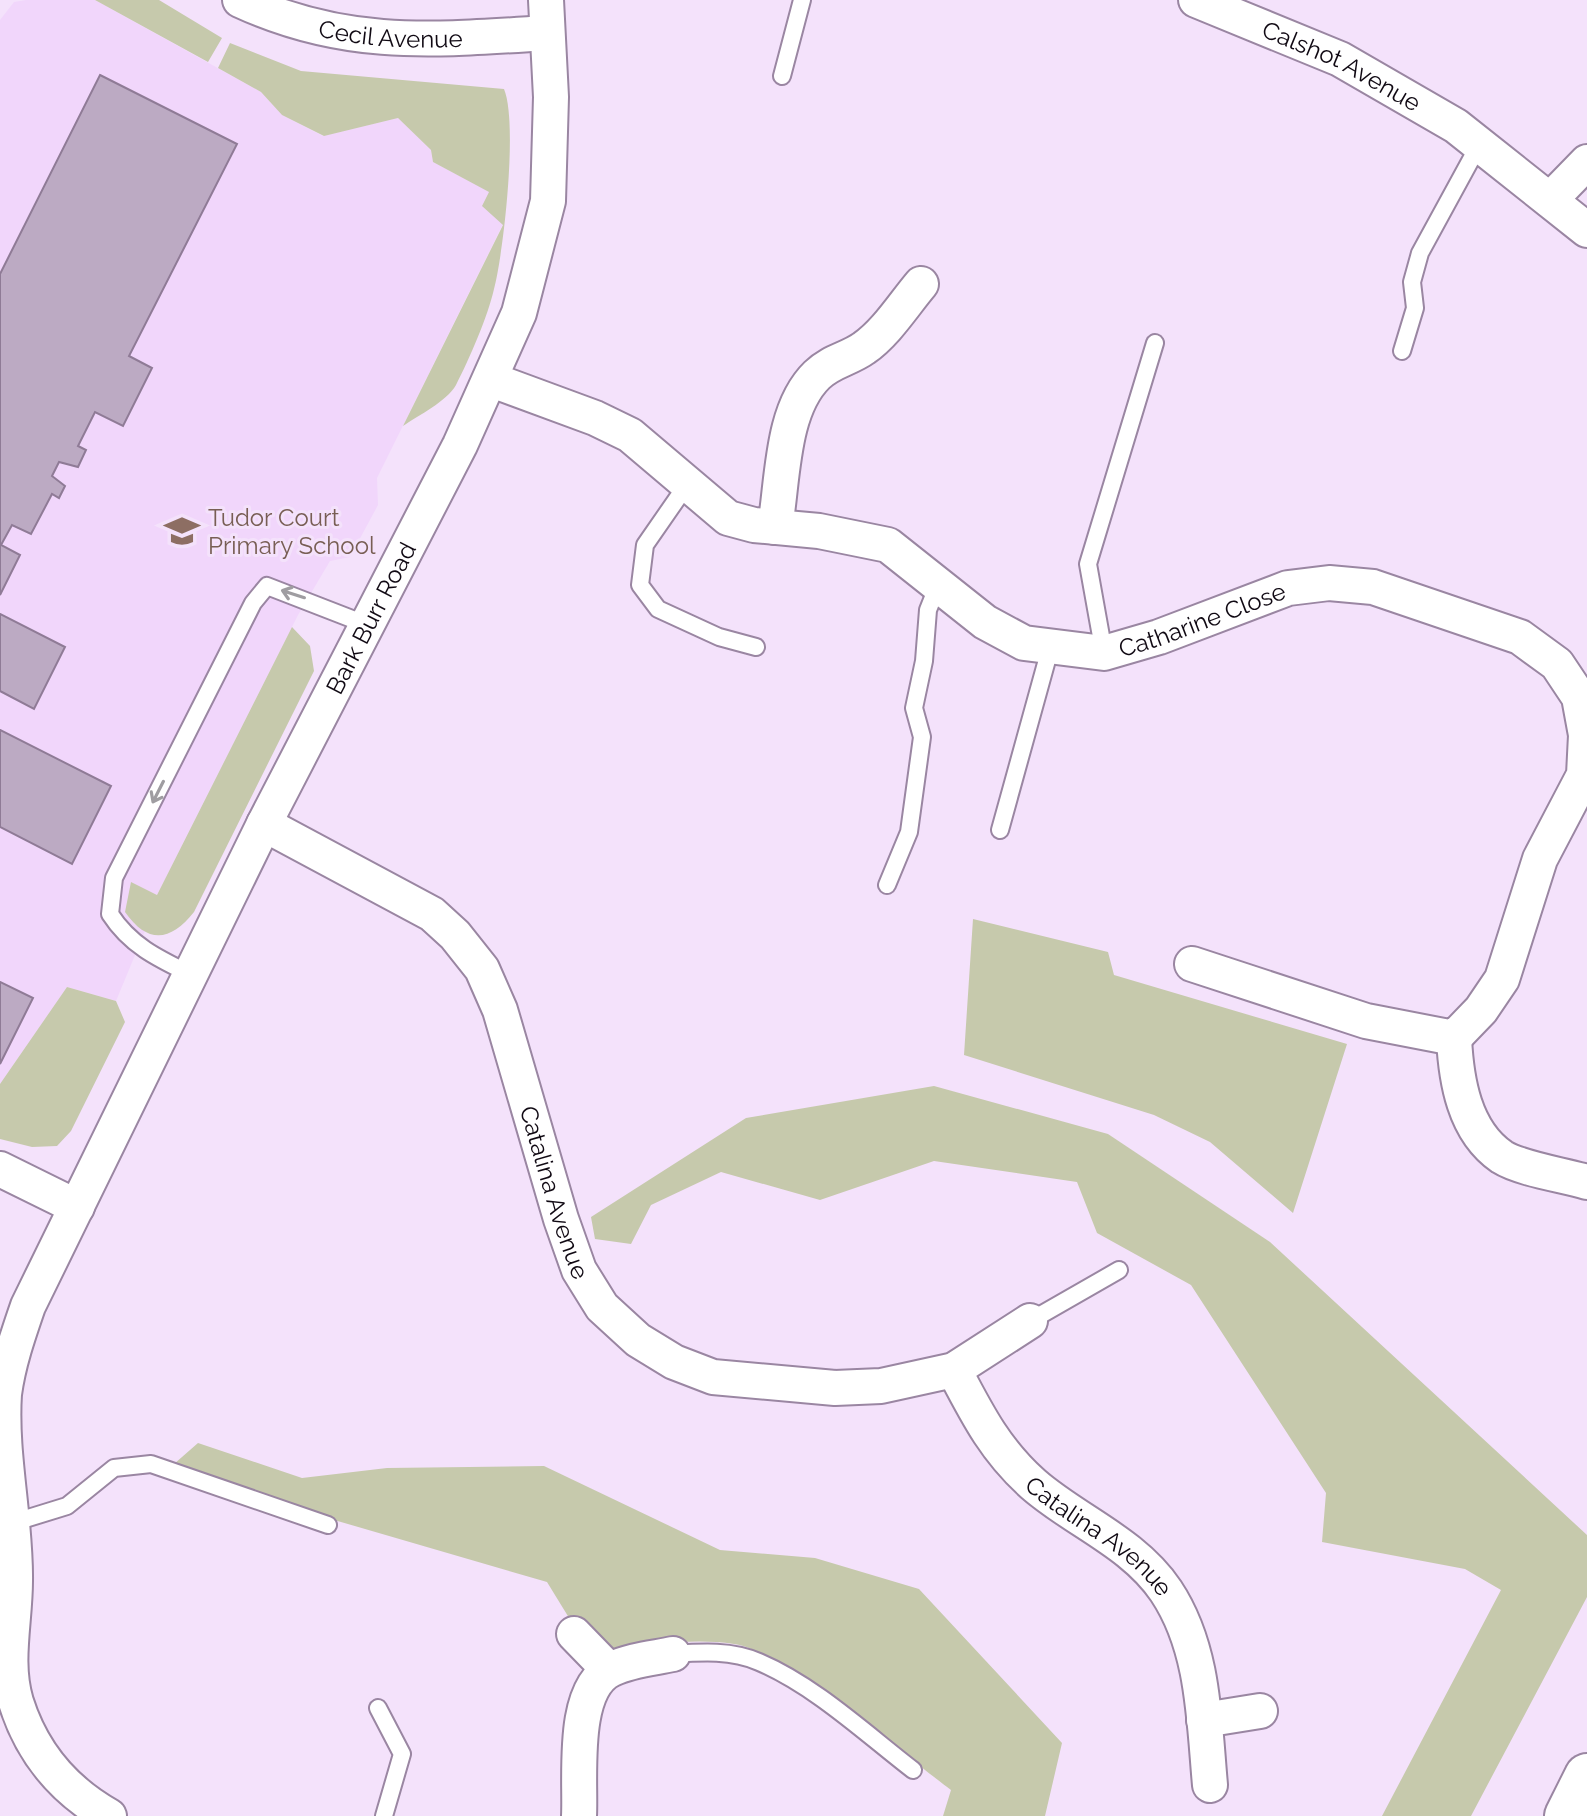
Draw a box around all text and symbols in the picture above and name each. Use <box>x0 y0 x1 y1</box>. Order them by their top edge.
street label: Cecil Avenue <box>316 13 463 53</box>
street label: Calshot Avenue <box>1258 14 1426 117</box>
place label: Tudor Court Primary School <box>208 503 376 560</box>
school or university icon: Tudor Court Primary School <box>163 512 201 550</box>
street label: Bark Burr Road <box>319 537 422 699</box>
street label: Catharine Close <box>1115 576 1289 663</box>
one-way arrow <box>280 586 306 601</box>
one-way arrow <box>149 779 165 803</box>
street label: Catalina Avenue <box>514 1102 595 1284</box>
street label: Catalina Avenue <box>1020 1470 1179 1601</box>

